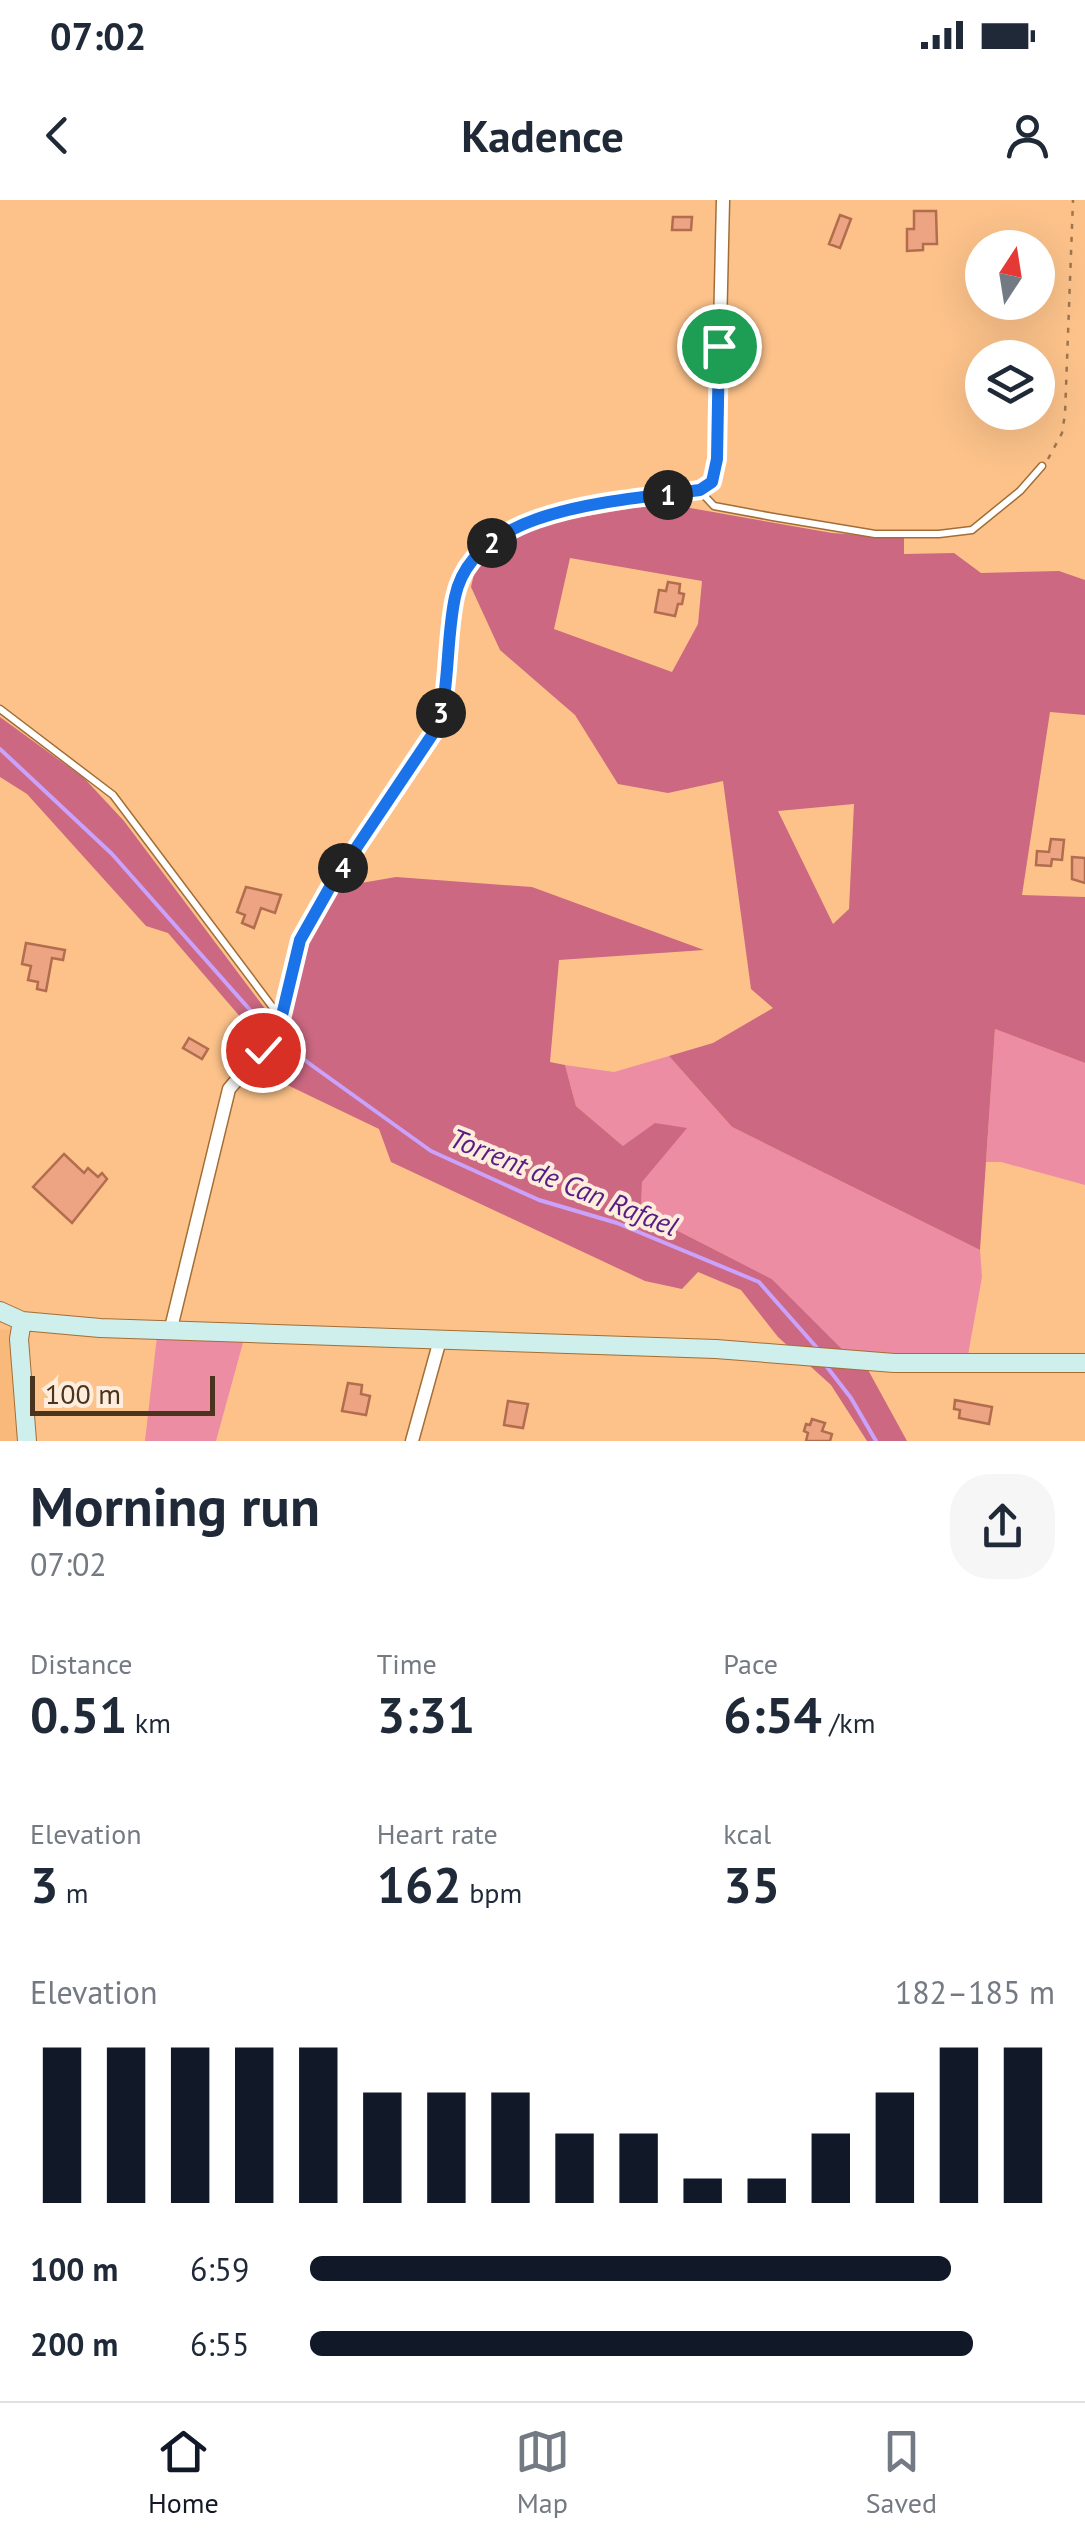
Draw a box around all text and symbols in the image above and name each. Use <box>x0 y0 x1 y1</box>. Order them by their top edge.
text: 07:02 <box>50 11 146 60</box>
text: Kadence <box>461 106 624 164</box>
icon: back <box>30 108 85 163</box>
icon: person <box>1000 108 1055 163</box>
north arrow <box>965 230 1055 320</box>
map controls <box>965 230 1055 430</box>
pin <box>677 304 762 389</box>
icon: arrive <box>692 319 747 374</box>
button: layers <box>965 340 1055 430</box>
pin: 1 <box>643 470 693 520</box>
text: 1 <box>660 476 676 513</box>
pin: 2 <box>467 518 517 568</box>
text: 2 <box>484 524 500 561</box>
pin: 3 <box>416 688 466 738</box>
text: 3 <box>433 694 449 731</box>
pin: 4 <box>318 843 368 893</box>
text: 4 <box>335 849 351 886</box>
pin <box>221 1008 306 1093</box>
icon: check <box>236 1023 291 1078</box>
water label: Torrent de Can Rafael <box>445 1119 684 1244</box>
scale bar <box>30 1371 215 1416</box>
text: 100 m <box>45 1375 121 1412</box>
text: Morning run <box>30 1470 320 1541</box>
button: share <box>950 1474 1055 1579</box>
text: 07:02 <box>30 1543 107 1585</box>
text: Distance <box>30 1645 133 1682</box>
text: Time <box>377 1645 437 1682</box>
text: Pace <box>723 1645 778 1682</box>
text: 0.51 <box>30 1682 127 1747</box>
text: 3:31 <box>377 1682 475 1747</box>
text: 6:54 <box>723 1682 822 1747</box>
text: km <box>127 1704 171 1741</box>
text: /km <box>822 1704 875 1741</box>
text: Elevation <box>30 1815 142 1852</box>
text: Heart rate <box>377 1815 498 1852</box>
text: kcal <box>723 1815 771 1852</box>
text: 3 <box>30 1852 58 1917</box>
text: 162 <box>377 1852 462 1917</box>
text: 35 <box>723 1852 780 1917</box>
text: m <box>58 1874 89 1911</box>
text: bpm <box>462 1874 522 1911</box>
text: Elevation <box>30 1971 157 2013</box>
text: 182–185 m <box>895 1971 1055 2013</box>
text: 100 m <box>30 2248 118 2290</box>
text: 6:59 <box>190 2248 249 2290</box>
text: 200 m <box>30 2323 118 2365</box>
text: 6:55 <box>190 2323 249 2365</box>
tab: Home <box>148 2424 219 2521</box>
tab: Map <box>515 2424 570 2521</box>
tab: Saved <box>866 2424 937 2521</box>

